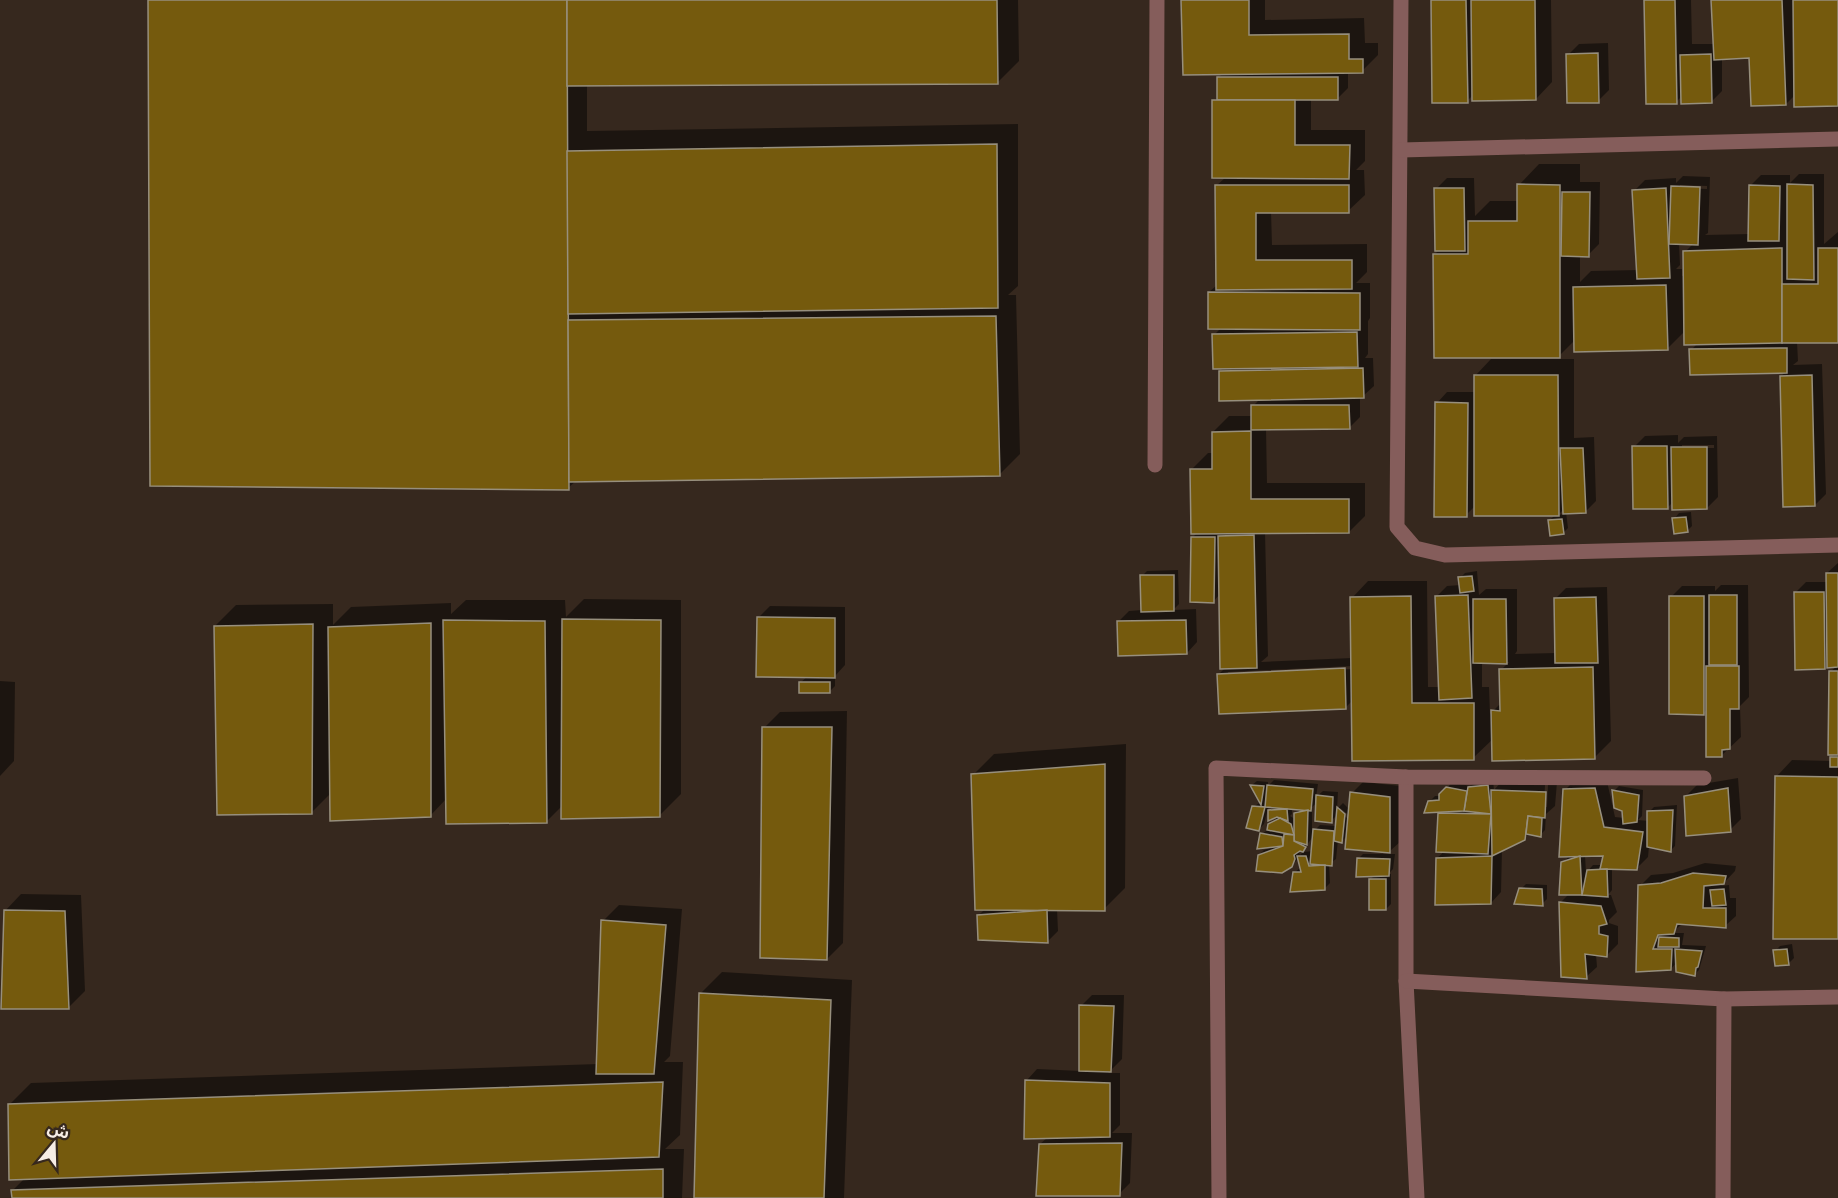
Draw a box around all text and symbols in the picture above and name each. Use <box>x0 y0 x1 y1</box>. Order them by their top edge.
north arrow <box>24 1114 84 1174</box>
text: ش <box>45 1117 73 1143</box>

